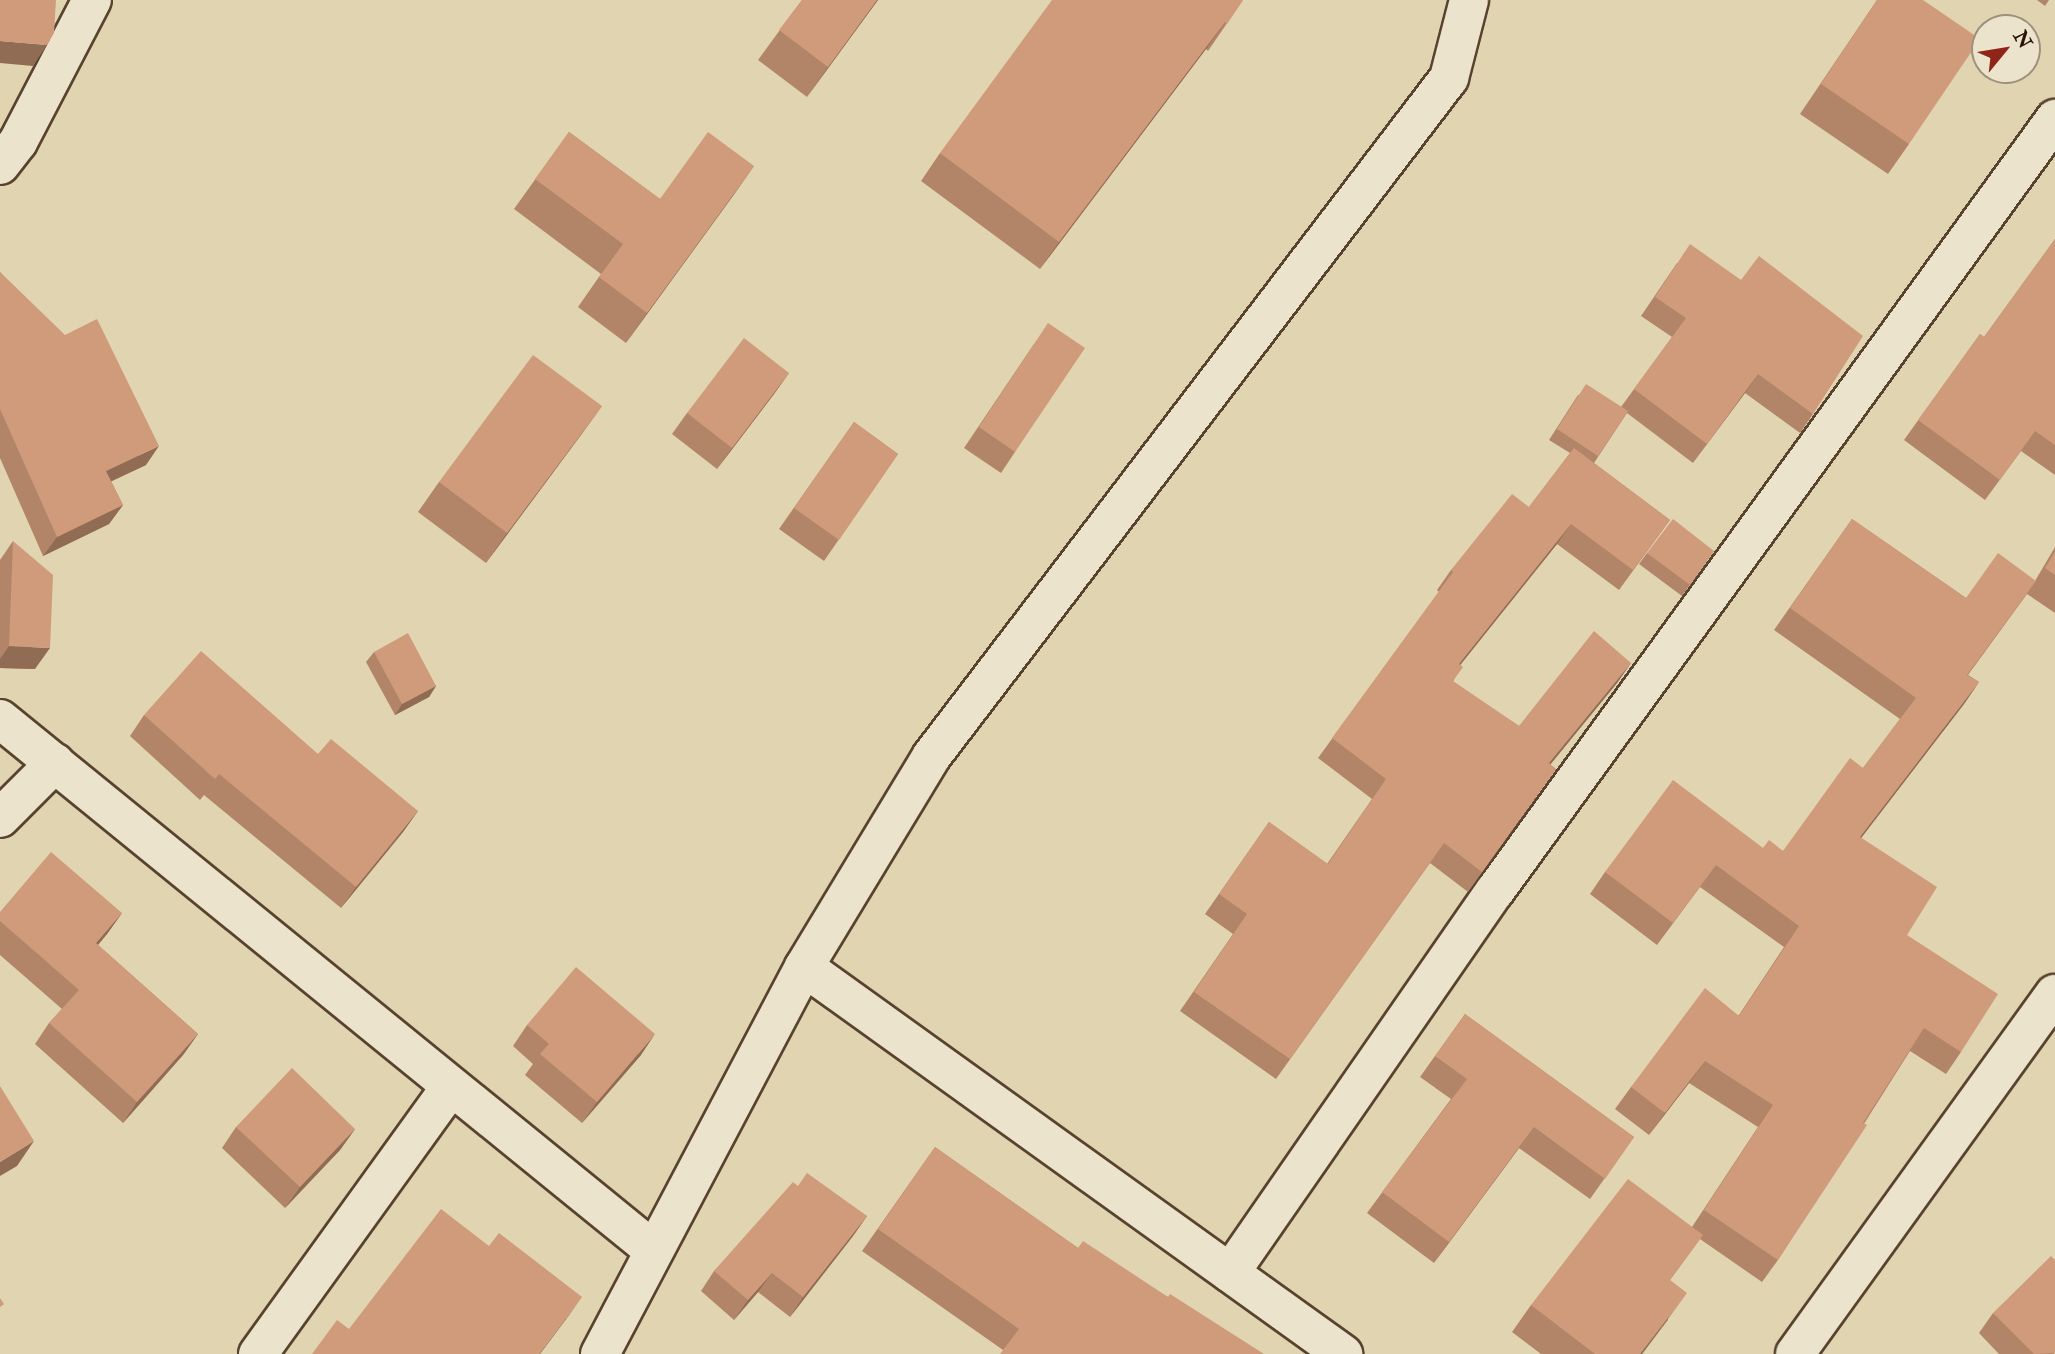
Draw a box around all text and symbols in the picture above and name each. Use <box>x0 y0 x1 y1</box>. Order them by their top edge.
north arrow <box>1971 14 2041 84</box>
text: N <box>2008 26 2037 53</box>

